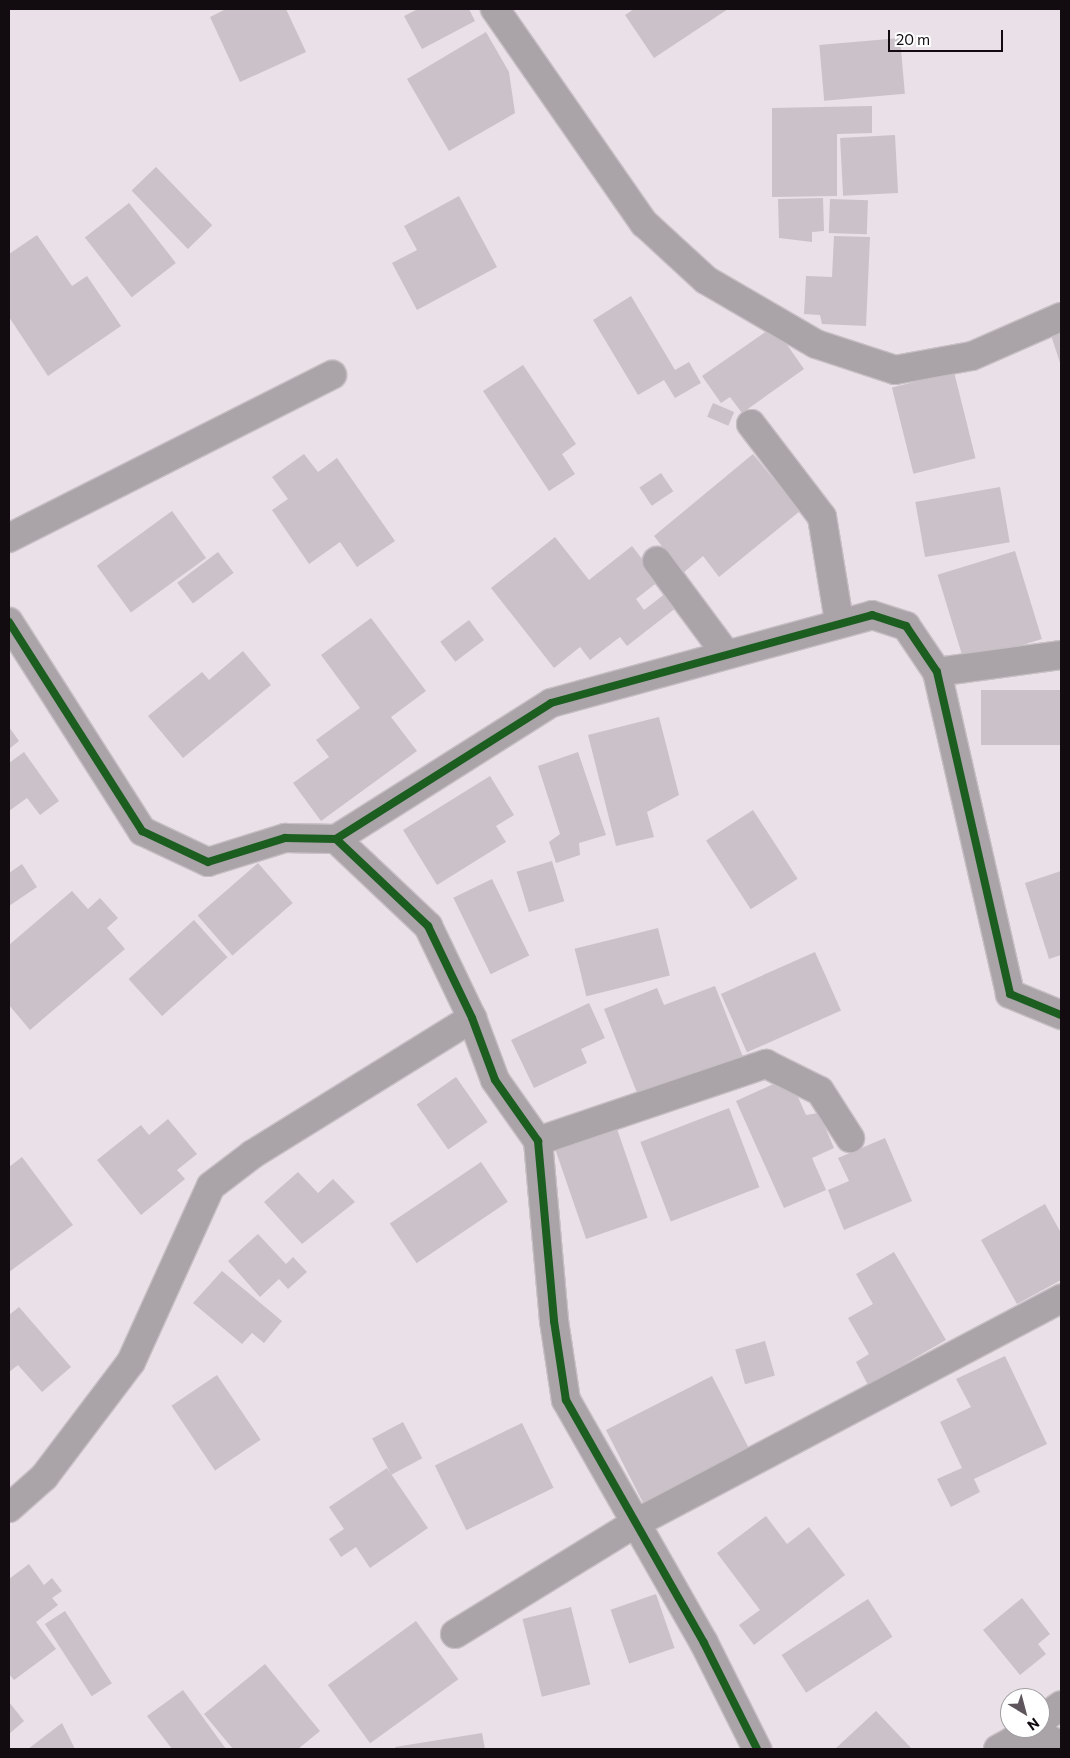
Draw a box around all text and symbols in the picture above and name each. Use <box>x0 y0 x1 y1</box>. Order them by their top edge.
scale bar <box>890 20 1005 52</box>
text: 20 m <box>896 30 930 48</box>
north arrow <box>1000 1688 1050 1738</box>
text: N <box>1024 1715 1043 1735</box>

